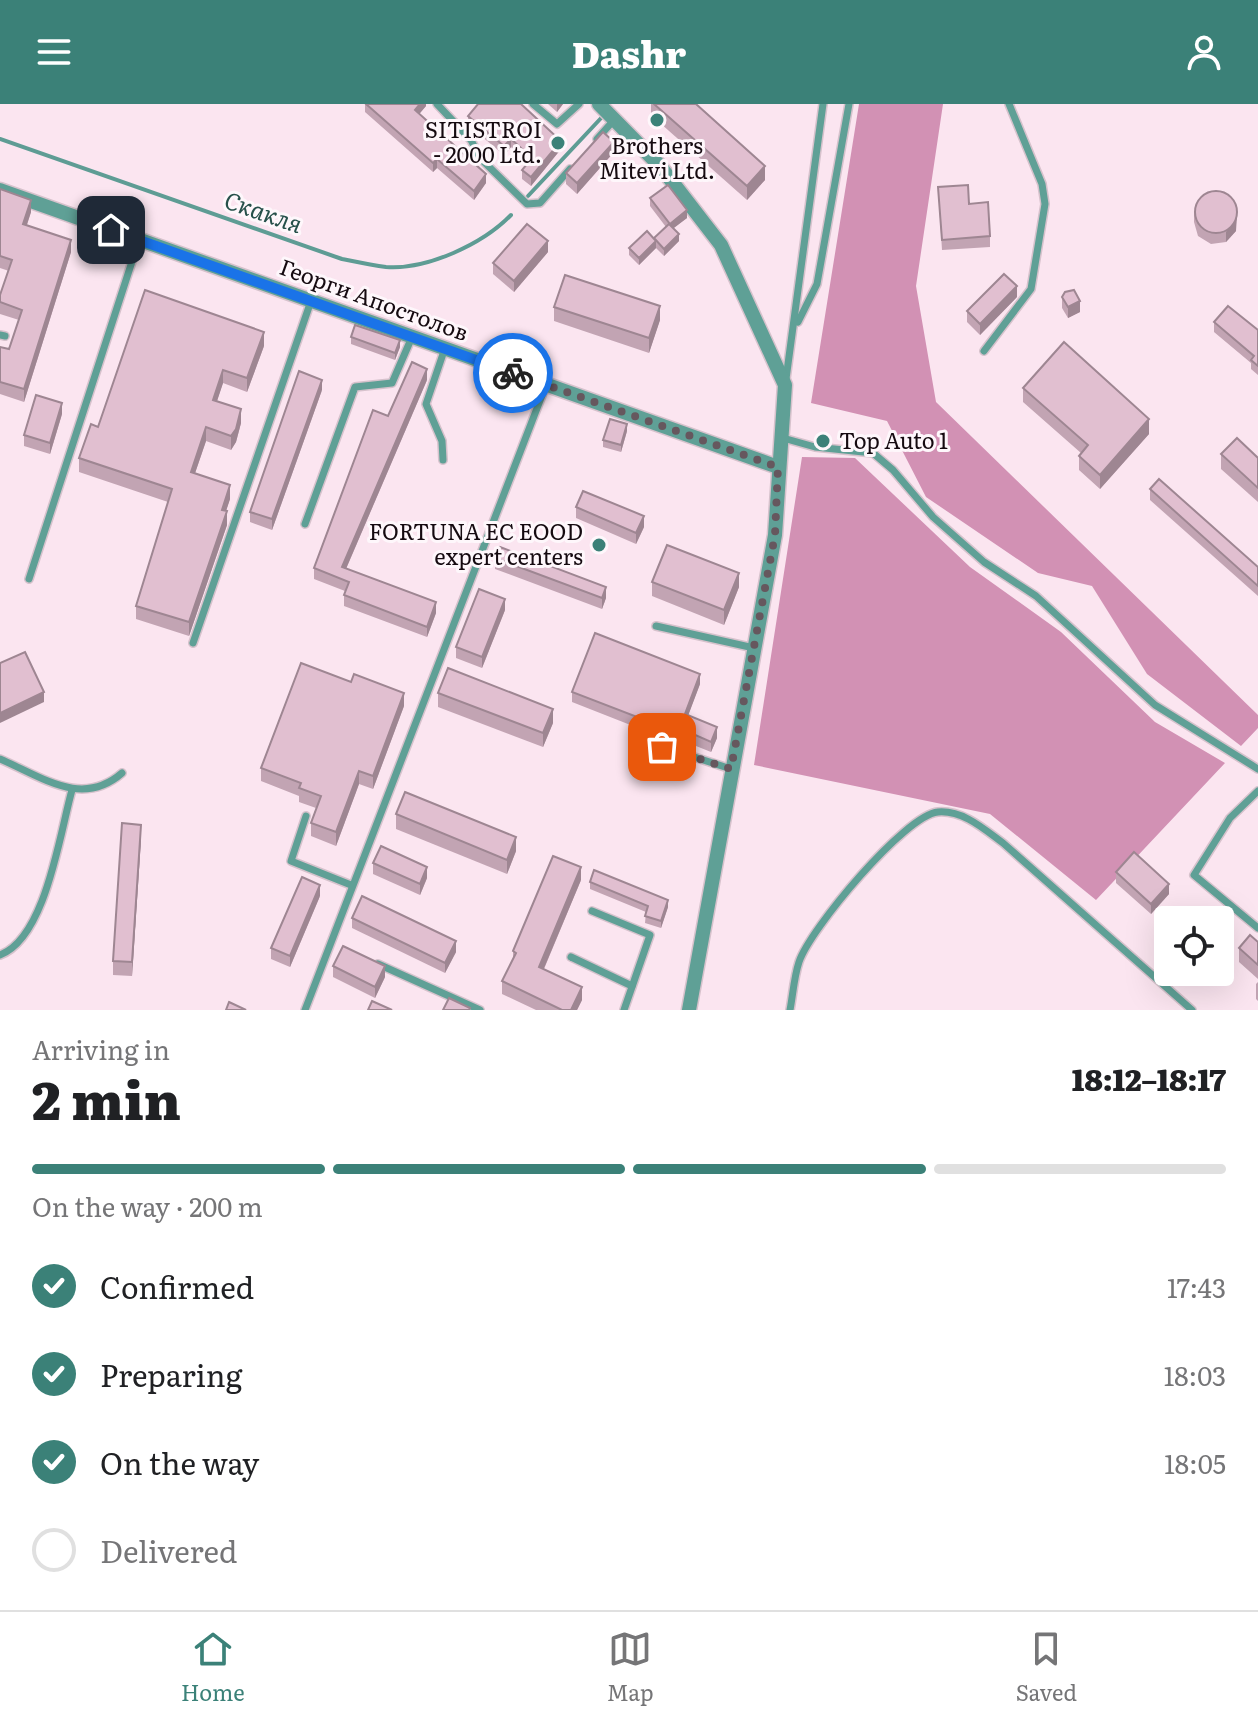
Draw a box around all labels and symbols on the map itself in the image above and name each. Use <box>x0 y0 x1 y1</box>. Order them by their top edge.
marker: Brothers Mitevi Ltd. <box>648 111 666 129</box>
place label: SITISTROI - 2000 Ltd. <box>425 112 542 170</box>
place label: Brothers Mitevi Ltd. <box>599 128 715 186</box>
marker: SITISTROI - 2000 Ltd. <box>549 134 567 152</box>
water label: Скакля <box>220 181 308 240</box>
pin <box>77 196 145 264</box>
street label: Георги Апостолов <box>276 249 473 348</box>
courier <box>473 333 553 413</box>
place label: Top Auto 1 <box>839 423 948 456</box>
marker: Top Auto 1 <box>814 432 832 450</box>
place label: FORTUNA EC EOOD expert centers <box>369 514 583 572</box>
marker: FORTUNA EC EOOD expert centers <box>590 536 608 554</box>
pin <box>628 713 696 781</box>

